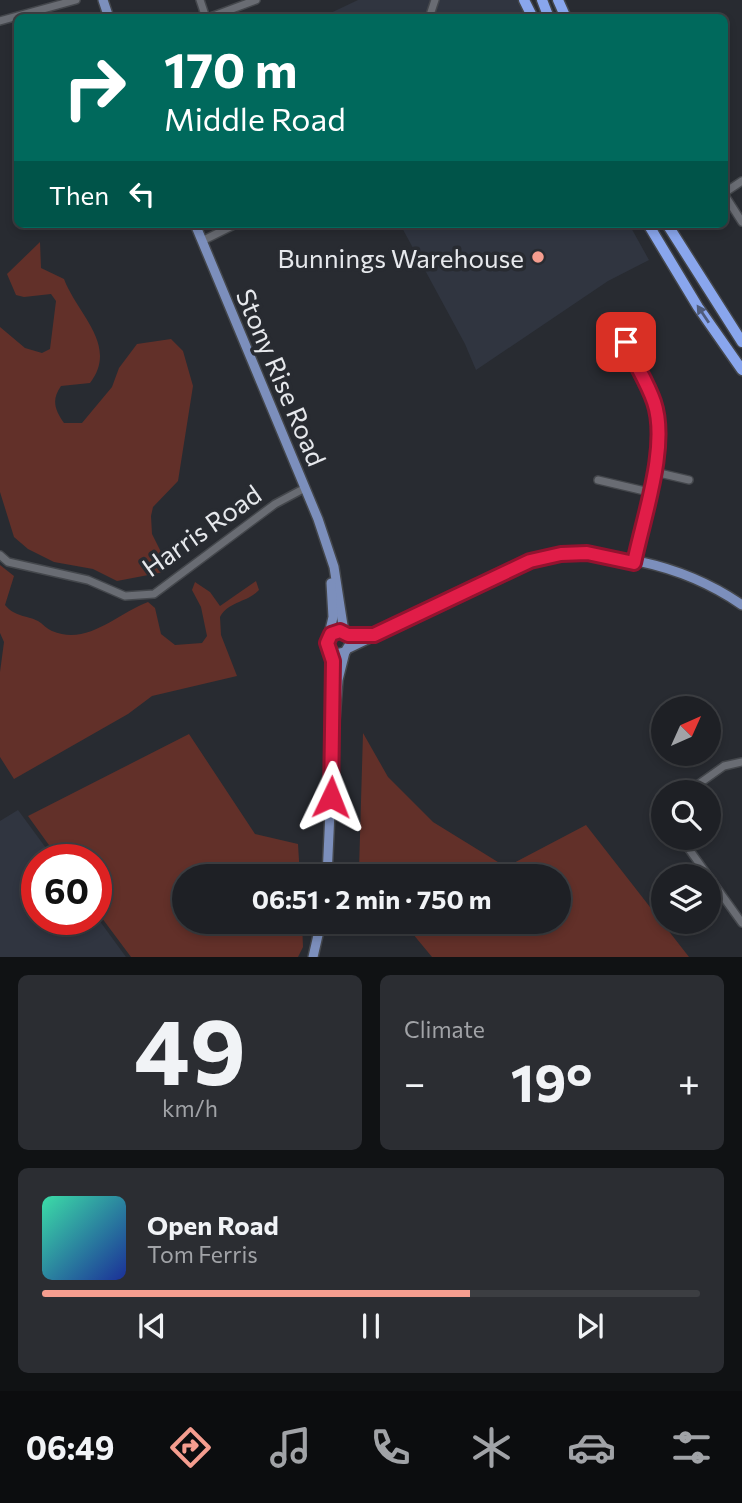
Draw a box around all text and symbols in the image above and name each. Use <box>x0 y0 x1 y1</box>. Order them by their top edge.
text: 170 m <box>164 38 297 98</box>
icon: right <box>49 42 140 133</box>
text: Middle Road <box>164 98 346 138</box>
icon: left <box>123 175 161 213</box>
text: Then <box>49 179 109 210</box>
place label: Bunnings Warehouse <box>278 242 524 273</box>
marker: Bunnings Warehouse <box>530 249 546 265</box>
street label: Stony Rise Road <box>231 284 333 470</box>
one-way arrow <box>696 305 710 323</box>
pin <box>596 312 656 372</box>
icon: arrive <box>607 323 645 361</box>
street label: Harris Road <box>136 478 266 582</box>
north arrow <box>651 696 721 766</box>
map controls <box>651 696 721 934</box>
position arrow <box>294 760 368 834</box>
button: search <box>651 780 721 850</box>
speed limit sign: 60 <box>21 844 112 935</box>
button: layers <box>651 864 721 934</box>
text: 06:51 · 2 min · 750 m <box>252 883 491 914</box>
text: 49 <box>134 992 246 1104</box>
text: Climate <box>404 1015 485 1043</box>
text: 19° <box>511 1049 592 1113</box>
text: − <box>404 1058 426 1105</box>
text: + <box>678 1058 700 1105</box>
text: km/h <box>162 1094 218 1122</box>
text: Open Road <box>147 1209 279 1240</box>
text: Tom Ferris <box>147 1240 258 1268</box>
icon: previous <box>133 1307 171 1345</box>
icon: pause <box>352 1307 390 1345</box>
icon: next <box>571 1307 609 1345</box>
icon: directions <box>166 1423 215 1472</box>
icon: music <box>266 1423 315 1472</box>
icon: phone <box>366 1423 415 1472</box>
icon: climate <box>467 1423 516 1472</box>
icon: car <box>567 1423 616 1472</box>
icon: filters <box>667 1423 716 1472</box>
text: 06:49 <box>26 1427 115 1467</box>

